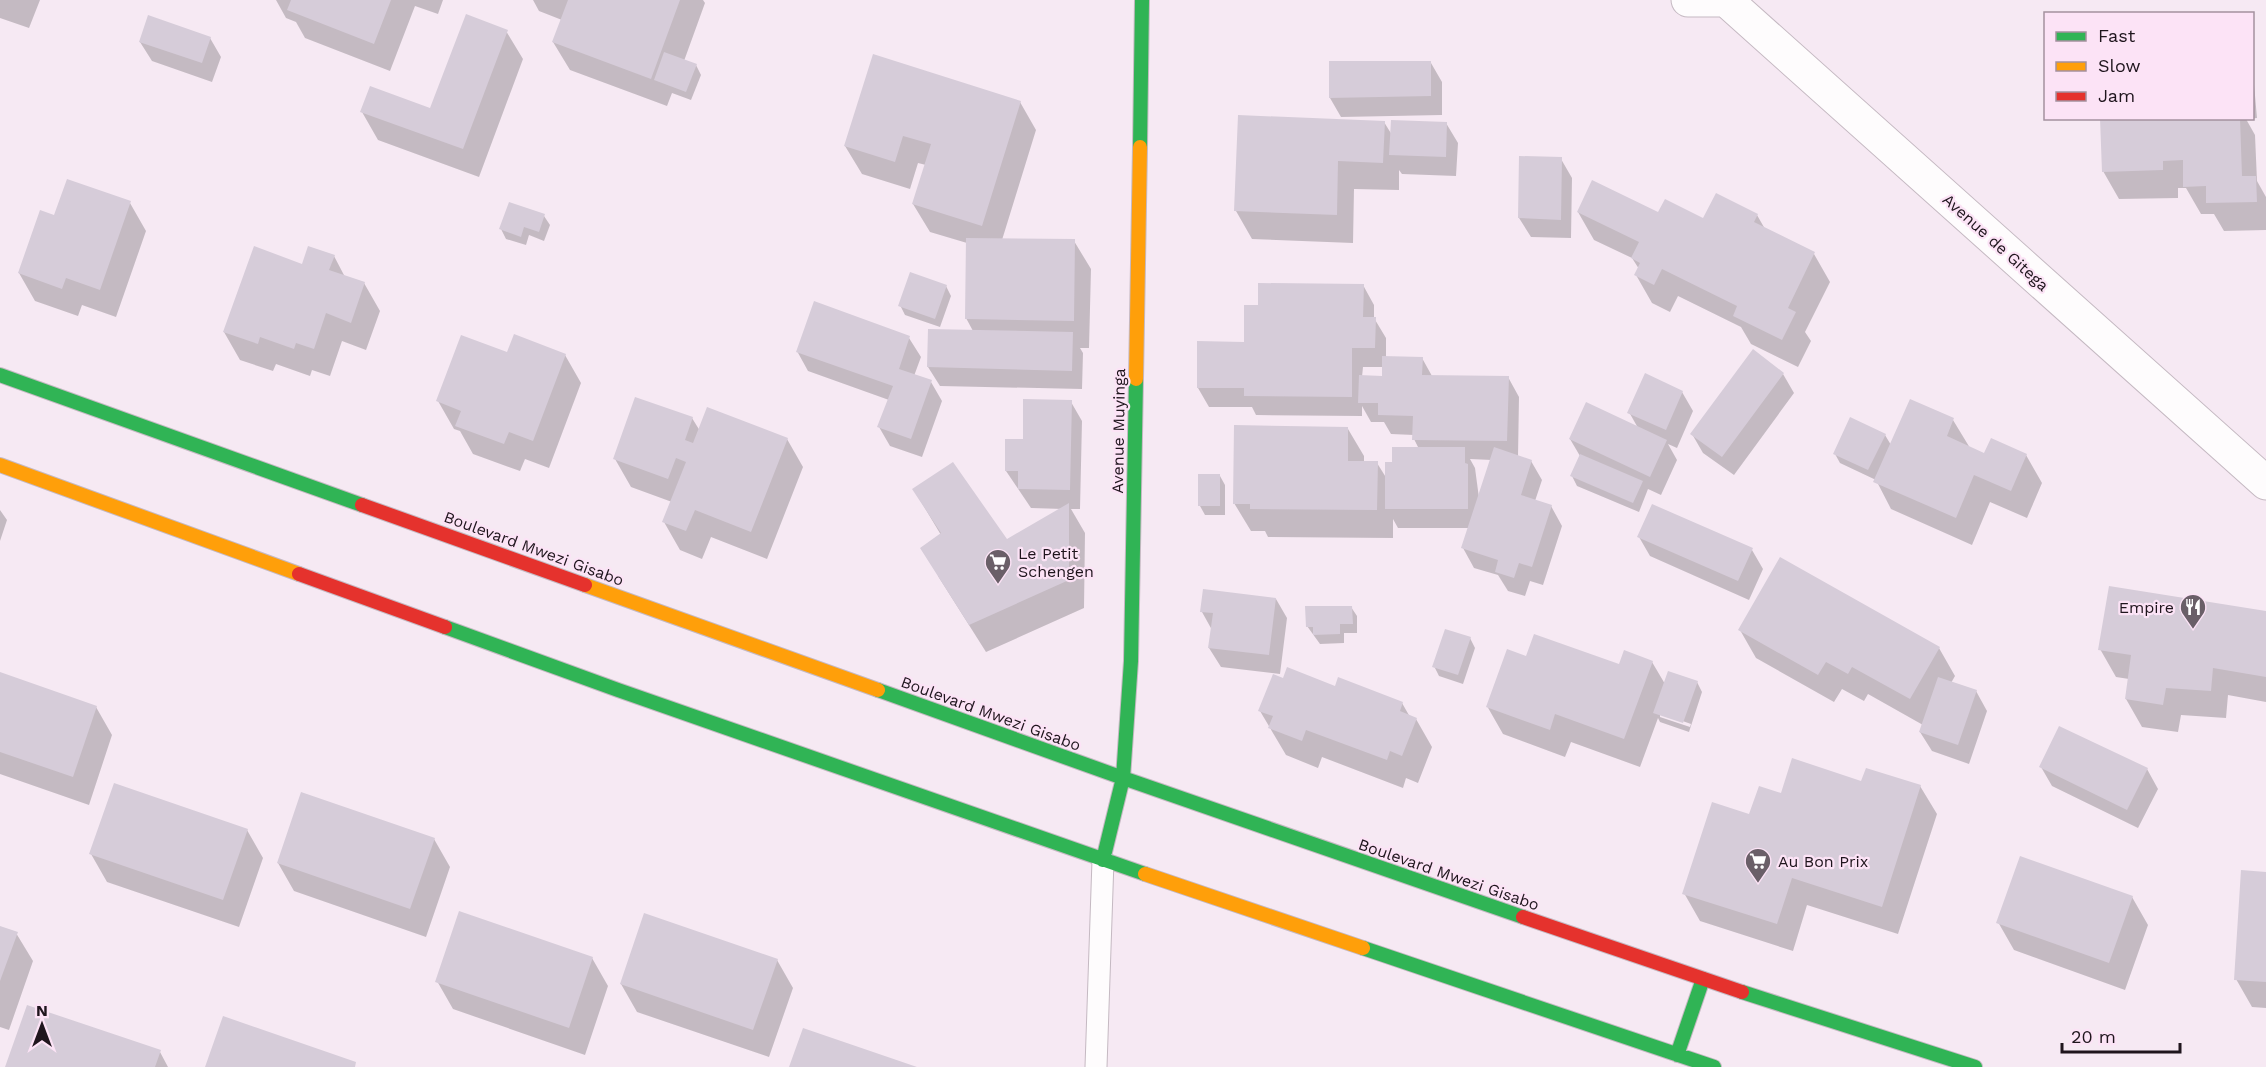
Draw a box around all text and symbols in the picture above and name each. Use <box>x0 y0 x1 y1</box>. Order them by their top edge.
legend <box>2044 12 2254 120</box>
text: Fast <box>2098 25 2136 46</box>
text: Slow <box>2098 55 2141 76</box>
text: Jam <box>2098 85 2135 106</box>
street label: Avenue de Gitega <box>1939 190 2053 295</box>
street label: Avenue Muyinga <box>1108 368 1129 494</box>
street label: Boulevard Mwezi Gisabo <box>441 507 626 590</box>
place label: Le Petit Schengen <box>1018 544 1094 581</box>
supermarket icon: Le Petit Schengen <box>983 547 1013 585</box>
restaurant icon: Empire <box>2178 592 2208 630</box>
place label: Empire <box>2119 598 2174 617</box>
street label: Boulevard Mwezi Gisabo <box>898 672 1083 755</box>
street label: Boulevard Mwezi Gisabo <box>1356 835 1542 914</box>
supermarket icon: Au Bon Prix <box>1743 846 1773 884</box>
place label: Au Bon Prix <box>1778 852 1868 871</box>
north arrow <box>12 995 72 1055</box>
text: N <box>36 1001 48 1020</box>
scale bar <box>2062 1016 2180 1054</box>
text: 20 m <box>2071 1026 2116 1047</box>

